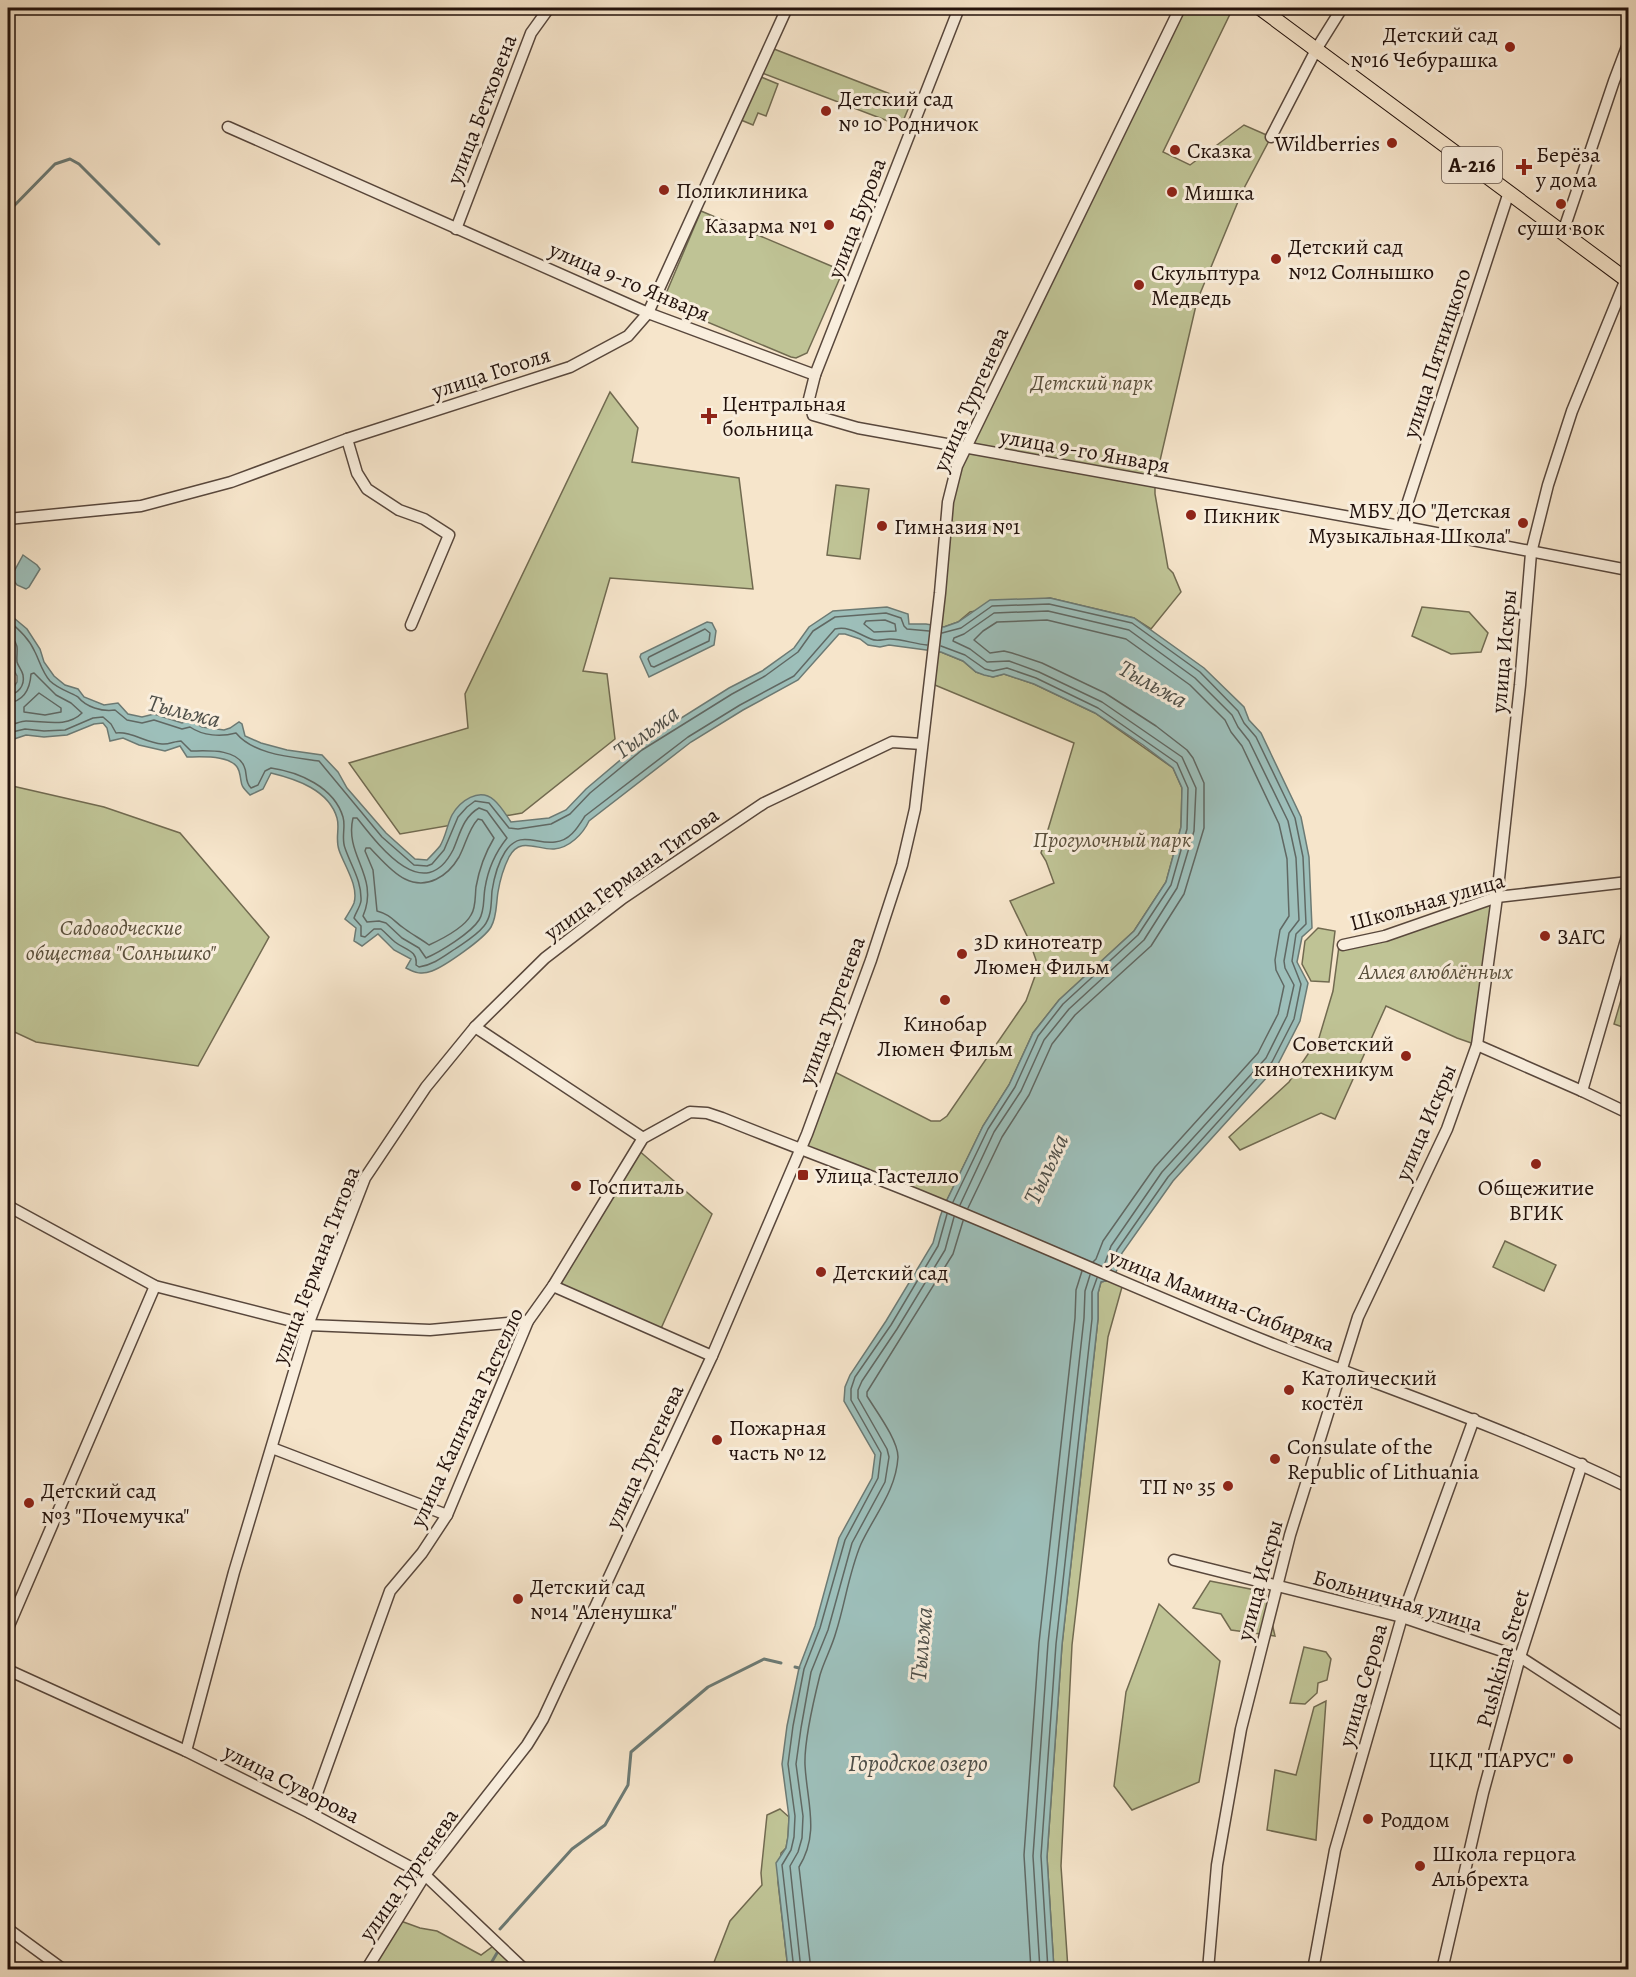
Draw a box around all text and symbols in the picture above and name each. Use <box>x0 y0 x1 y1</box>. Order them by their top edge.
place label: Детский сад №16 Чебурашка <box>1350 20 1499 75</box>
street label: улица Бетховена <box>439 29 525 190</box>
marker: Детский сад №16 Чебурашка <box>1503 40 1517 54</box>
place label: Детский сад № 10 Родничок <box>838 84 979 139</box>
marker: Детский сад № 10 Родничок <box>819 104 833 118</box>
place label: Wildberries <box>1273 129 1380 159</box>
place label: Сказка <box>1187 136 1253 166</box>
marker: Wildberries <box>1385 136 1399 150</box>
place label: Берёза у дома <box>1535 140 1601 195</box>
marker: Сказка <box>1168 143 1182 157</box>
road number: А-216 <box>1442 147 1502 183</box>
street label: улица Бурова <box>820 153 894 284</box>
marker: Берёза у дома <box>1517 160 1531 174</box>
place label: Поликлиника <box>676 176 809 206</box>
place label: Мишка <box>1184 178 1255 208</box>
marker: Поликлиника <box>657 183 671 197</box>
marker: Мишка <box>1165 185 1179 199</box>
marker: суши вок <box>1554 197 1568 211</box>
place label: Казарма №1 <box>704 211 817 241</box>
place label: суши вок <box>1517 213 1605 243</box>
marker: Казарма №1 <box>822 218 836 232</box>
place label: Детский сад №12 Солнышко <box>1288 232 1434 287</box>
street label: улица 9-го Января <box>544 234 715 329</box>
marker: Детский сад №12 Солнышко <box>1269 252 1283 266</box>
place label: Скульптура Медведь <box>1151 258 1261 313</box>
street label: улица Пятницкого <box>1395 265 1479 443</box>
marker: Скульптура Медведь <box>1132 278 1146 292</box>
street label: улица Тургенева <box>925 321 1017 477</box>
street label: улица Гоголя <box>427 340 554 407</box>
park label: Детский парк <box>1029 368 1153 398</box>
place label: Центральная больница <box>722 389 846 444</box>
marker: Центральная больница <box>700 407 718 425</box>
street label: улица 9-го Января <box>997 421 1172 481</box>
place label: МБУ ДО "Детская Музыкальная Школа" <box>1308 496 1511 551</box>
place label: Пикник <box>1203 501 1280 531</box>
marker: Пикник <box>1184 508 1198 522</box>
place label: Гимназия №1 <box>894 512 1020 542</box>
marker: МБУ ДО "Детская Музыкальная Школа" <box>1516 516 1530 530</box>
marker: Гимназия №1 <box>875 519 889 533</box>
street label: улица Искры <box>1484 588 1524 715</box>
water label: Тыльжа <box>1113 652 1193 716</box>
water label: Тыльжа <box>144 686 224 736</box>
water label: Тыльжа <box>607 697 685 767</box>
street label: улица Германа Титова <box>537 800 726 948</box>
park label: Прогулочный парк <box>1033 825 1191 855</box>
street label: Школьная улица <box>1346 865 1509 938</box>
park label: Садоводческие общества "Солнышко" <box>26 913 217 968</box>
place label: ЗАГС <box>1557 922 1605 952</box>
place label: 3D кинотеатр Люмен Фильм <box>974 927 1110 982</box>
marker: ЗАГС <box>1538 929 1552 943</box>
street label: улица Тургенева <box>791 931 873 1090</box>
marker: 3D кинотеатр Люмен Фильм <box>955 947 969 961</box>
park label: Аллея влюблённых <box>1358 957 1514 987</box>
marker: Кинобар Люмен Фильм <box>938 993 952 1007</box>
place label: Кинобар Люмен Фильм <box>877 1009 1013 1064</box>
place label: Советский кинотехникум <box>1254 1029 1394 1084</box>
marker: Советский кинотехникум <box>1399 1049 1413 1063</box>
street label: улица Искры <box>1388 1060 1464 1186</box>
water label: Тыльжа <box>1016 1129 1076 1209</box>
marker: Общежитие ВГИК <box>1529 1157 1543 1171</box>
street label: улица Германа Титова <box>264 1161 368 1369</box>
place label: Улица Гастелло <box>815 1161 959 1191</box>
marker: Улица Гастелло <box>796 1168 810 1182</box>
place label: Госпиталь <box>588 1172 684 1202</box>
place label: Общежитие ВГИК <box>1478 1173 1594 1228</box>
marker: Госпиталь <box>569 1179 583 1193</box>
street label: улица Мамина-Сибиряка <box>1103 1241 1340 1360</box>
place label: Детский сад <box>833 1258 948 1288</box>
marker: Детский сад <box>814 1265 828 1279</box>
street label: улица Капитана Гастелло <box>402 1303 531 1533</box>
place label: Католический костёл <box>1301 1363 1437 1418</box>
street label: улица Тургенева <box>598 1379 692 1534</box>
marker: Католический костёл <box>1282 1383 1296 1397</box>
place label: Пожарная часть № 12 <box>729 1413 826 1468</box>
place label: Consulate of the Republic of Lithuania <box>1287 1432 1480 1487</box>
marker: Пожарная часть № 12 <box>710 1433 724 1447</box>
marker: Consulate of the Republic of Lithuania <box>1268 1452 1282 1466</box>
place label: ТП № 35 <box>1140 1472 1216 1502</box>
place label: Детский сад №3 "Почемучка" <box>41 1476 190 1531</box>
marker: ТП № 35 <box>1221 1479 1235 1493</box>
marker: Детский сад №3 "Почемучка" <box>22 1496 36 1510</box>
street label: улица Искры <box>1229 1517 1290 1645</box>
street label: Больничная улица <box>1309 1562 1487 1640</box>
place label: Детский сад №14 "Аленушка" <box>530 1572 677 1627</box>
street label: Pushkina Street <box>1469 1586 1537 1731</box>
marker: Детский сад №14 "Аленушка" <box>511 1592 525 1606</box>
water label: Тыльжа <box>902 1606 940 1682</box>
street label: улица Серова <box>1331 1619 1395 1752</box>
street label: улица Суворова <box>217 1736 365 1831</box>
place label: ЦКД "ПАРУС" <box>1428 1745 1556 1775</box>
water label: Городское озеро <box>848 1747 988 1779</box>
marker: ЦКД "ПАРУС" <box>1561 1752 1575 1766</box>
street label: улица Тургенева <box>351 1802 466 1948</box>
place label: Роддом <box>1380 1805 1450 1835</box>
marker: Роддом <box>1361 1812 1375 1826</box>
place label: Школа герцога Альбрехта <box>1431 1839 1577 1894</box>
marker: Школа герцога Альбрехта <box>1413 1859 1427 1873</box>

